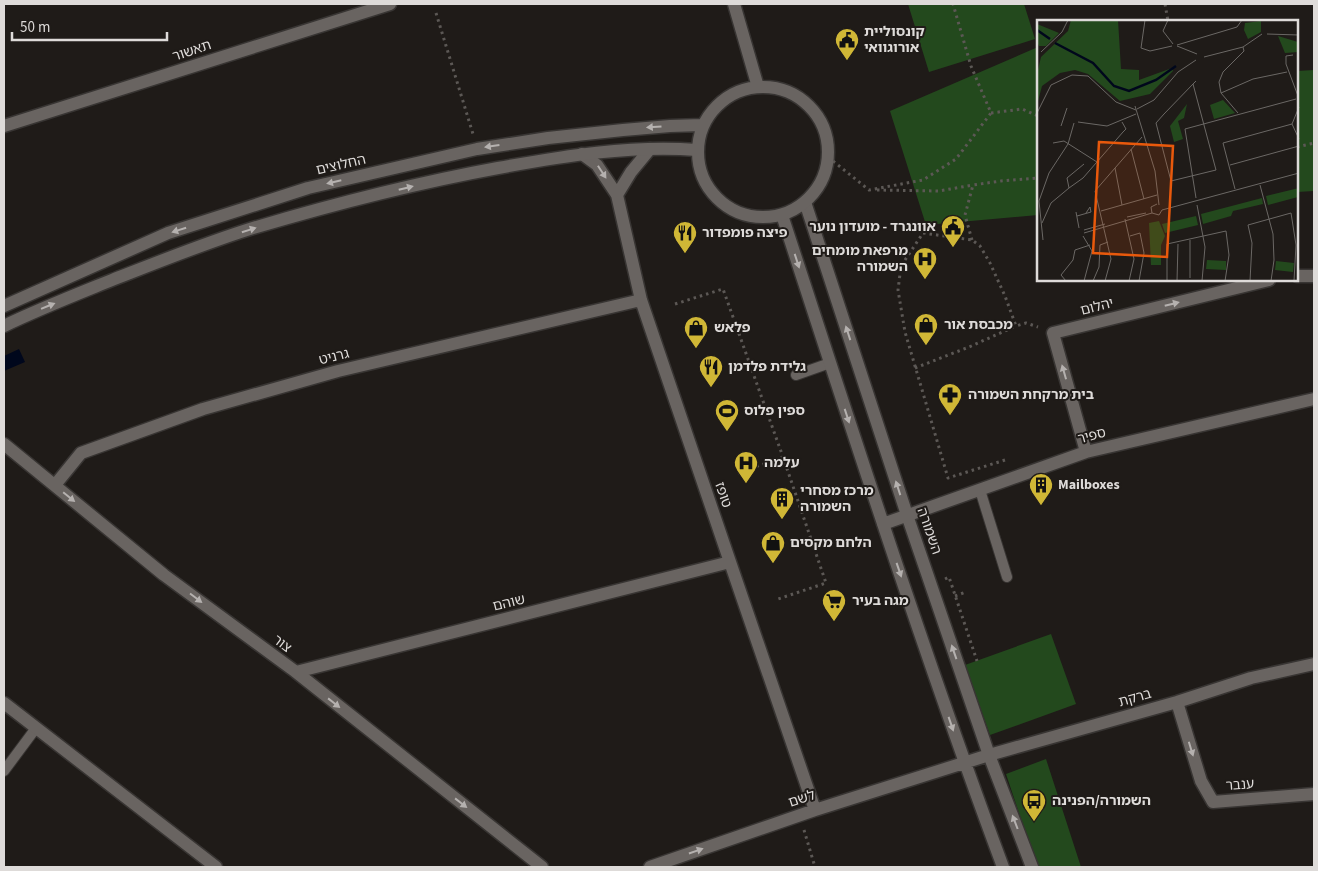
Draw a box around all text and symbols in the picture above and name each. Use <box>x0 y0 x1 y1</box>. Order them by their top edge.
scale bar <box>12 10 168 42</box>
text: 50 m <box>20 17 50 38</box>
inset map <box>1037 20 1298 281</box>
place label: קונסוליית אורוגוואי <box>864 22 925 58</box>
public building icon: קונסוליית אורוגוואי <box>834 27 860 61</box>
street label: תאשור <box>170 35 214 67</box>
one-way arrow <box>645 124 661 132</box>
one-way arrow <box>484 143 500 151</box>
street label: החלוצים <box>314 150 368 180</box>
one-way arrow <box>597 166 607 179</box>
one-way arrow <box>326 178 341 186</box>
one-way arrow <box>399 184 414 192</box>
public building icon: אוונגרד - מועדון נוער <box>940 214 966 248</box>
place label: אוונגרד - מועדון נוער <box>809 217 937 237</box>
restaurant icon: פיצה פומפדור <box>672 220 698 254</box>
place label: פיצה פומפדור <box>702 223 788 243</box>
one-way arrow <box>242 225 257 233</box>
one-way arrow <box>171 227 186 234</box>
place label: מרפאת מומחים השמורה <box>812 241 908 277</box>
hospital icon: מרפאת מומחים השמורה <box>912 246 938 280</box>
one-way arrow <box>794 254 801 269</box>
street label: יהלום <box>1078 293 1116 321</box>
one-way arrow <box>1164 300 1179 308</box>
one-way arrow <box>41 301 55 309</box>
shop icon: מכבסת אור <box>913 312 939 346</box>
shop icon: פלאש <box>683 315 709 349</box>
place label: מכבסת אור <box>944 315 1013 335</box>
place label: פלאש <box>714 318 751 338</box>
one-way arrow <box>843 326 851 341</box>
street label: גרניט <box>317 344 351 370</box>
restaurant icon: גלידת פלדמן <box>698 354 724 388</box>
place label: גלידת פלדמן <box>728 357 806 377</box>
one-way arrow <box>1059 364 1067 379</box>
pharmacy icon: בית מרקחת השמורה <box>937 382 963 416</box>
place label: בית מרקחת השמורה <box>968 385 1094 405</box>
sports icon: ספין פלוס <box>714 398 740 432</box>
place label: ספין פלוס <box>744 401 805 421</box>
one-way arrow <box>844 408 852 423</box>
street label: ספיר <box>1076 423 1108 449</box>
hospital icon: עלמה <box>733 450 759 484</box>
place label: עלמה <box>764 453 800 473</box>
building icon: Mailboxes <box>1028 472 1054 506</box>
place label: Mailboxes <box>1058 475 1120 495</box>
street label: טופז <box>709 480 737 511</box>
one-way arrow <box>894 480 902 495</box>
place label: מרכז מסחרי השמורה <box>800 481 874 517</box>
building icon: מרכז מסחרי השמורה <box>769 486 795 520</box>
one-way arrow <box>62 491 75 502</box>
street label: השמורה <box>912 505 946 557</box>
shop icon: הלחם מקסים <box>760 530 786 564</box>
place label: הלחם מקסים <box>790 533 872 553</box>
one-way arrow <box>895 563 903 578</box>
supermarket icon: מגה בעיר <box>821 588 847 622</box>
street label: שוהם <box>491 589 527 617</box>
place label: מגה בעיר <box>852 591 909 611</box>
one-way arrow <box>189 593 203 603</box>
street label: צור <box>268 630 296 658</box>
one-way arrow <box>950 645 957 660</box>
street label: ברקת <box>1116 684 1154 712</box>
one-way arrow <box>327 697 340 708</box>
one-way arrow <box>948 716 955 731</box>
one-way arrow <box>1188 741 1196 756</box>
street label: ענבר <box>1225 774 1255 796</box>
street label: לשם <box>786 785 818 813</box>
bus stop icon: השמורה/הפנינה <box>1021 788 1047 822</box>
place label: השמורה/הפנינה <box>1052 791 1151 811</box>
one-way arrow <box>454 798 467 809</box>
one-way arrow <box>1011 814 1019 829</box>
one-way arrow <box>689 847 704 854</box>

